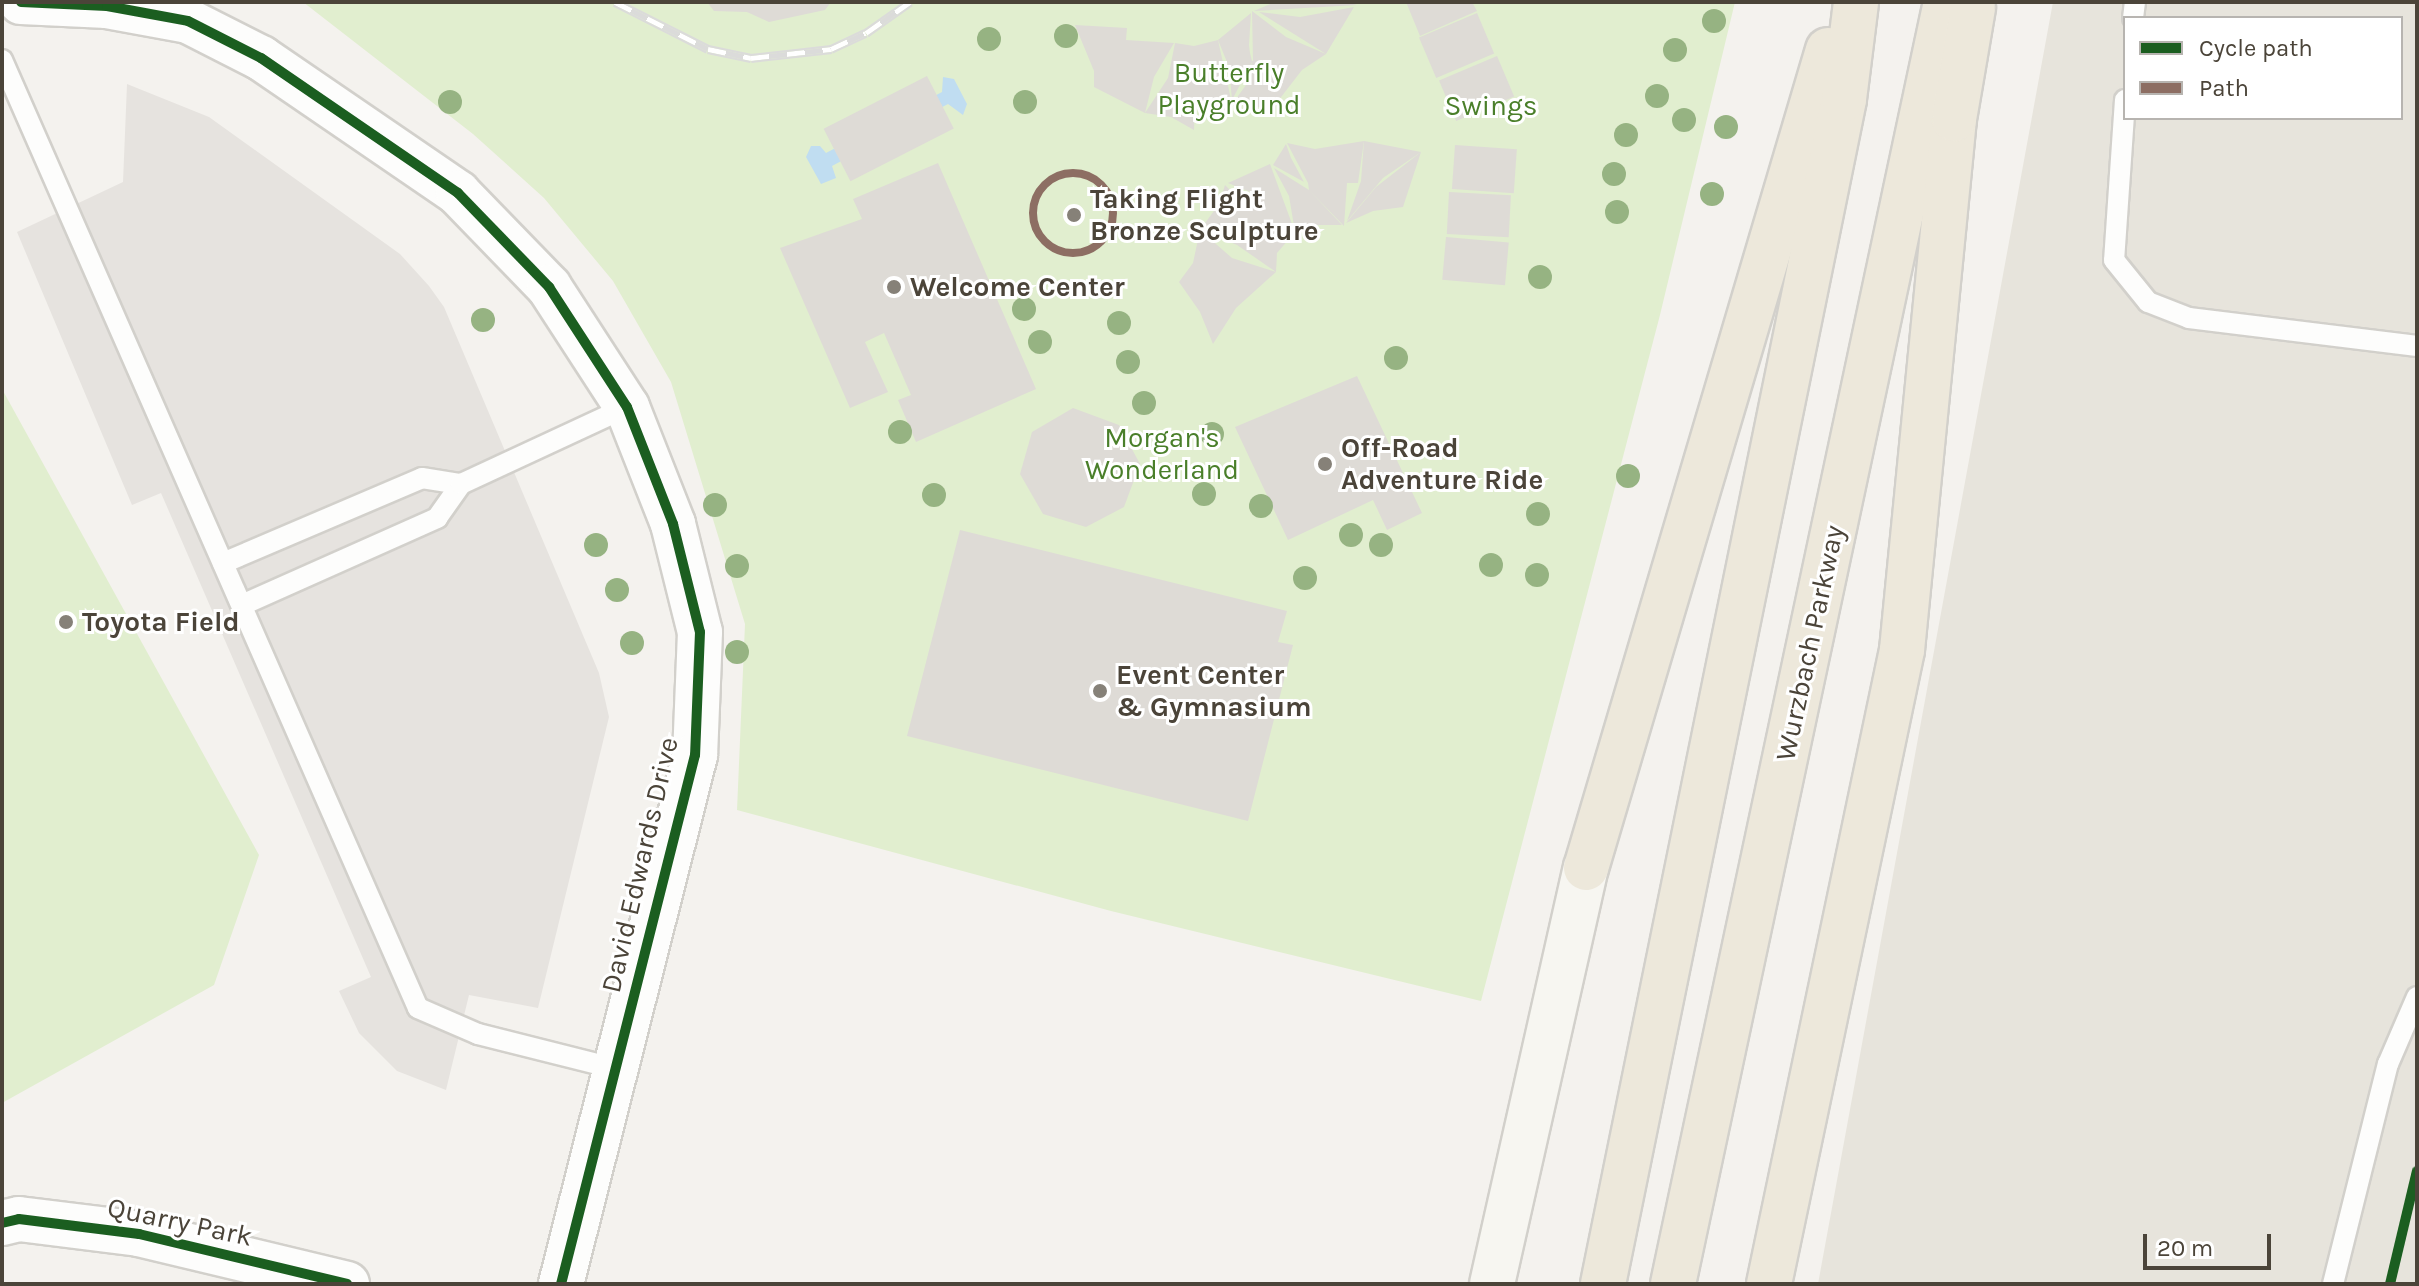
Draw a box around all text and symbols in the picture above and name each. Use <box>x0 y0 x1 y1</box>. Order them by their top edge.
legend <box>2123 16 2403 120</box>
text: Cycle path <box>2199 34 2313 62</box>
park label: Butterfly Playground <box>1157 56 1301 122</box>
text: Path <box>2199 74 2249 102</box>
park label: Swings <box>1445 89 1537 123</box>
place label: Taking Flight Bronze Sculpture <box>1090 182 1318 248</box>
marker: Taking Flight Bronze Sculpture <box>1065 206 1083 224</box>
place label: Welcome Center <box>910 270 1125 304</box>
marker: Welcome Center <box>885 278 903 296</box>
park label: Morgan's Wonderland <box>1085 421 1239 487</box>
place label: Off-Road Adventure Ride <box>1341 431 1543 497</box>
marker: Off-Road Adventure Ride <box>1316 455 1334 473</box>
street label: Wurzbach Parkway <box>1769 522 1851 764</box>
place label: Toyota Field <box>82 605 240 639</box>
marker: Toyota Field <box>57 613 75 631</box>
place label: Event Center & Gymnasium <box>1116 658 1312 724</box>
marker: Event Center & Gymnasium <box>1091 682 1109 700</box>
street label: David Edwards Drive <box>594 734 686 996</box>
street label: Quarry Park <box>104 1190 256 1254</box>
scale bar <box>2147 1218 2275 1268</box>
text: 20 m <box>2157 1234 2213 1262</box>

